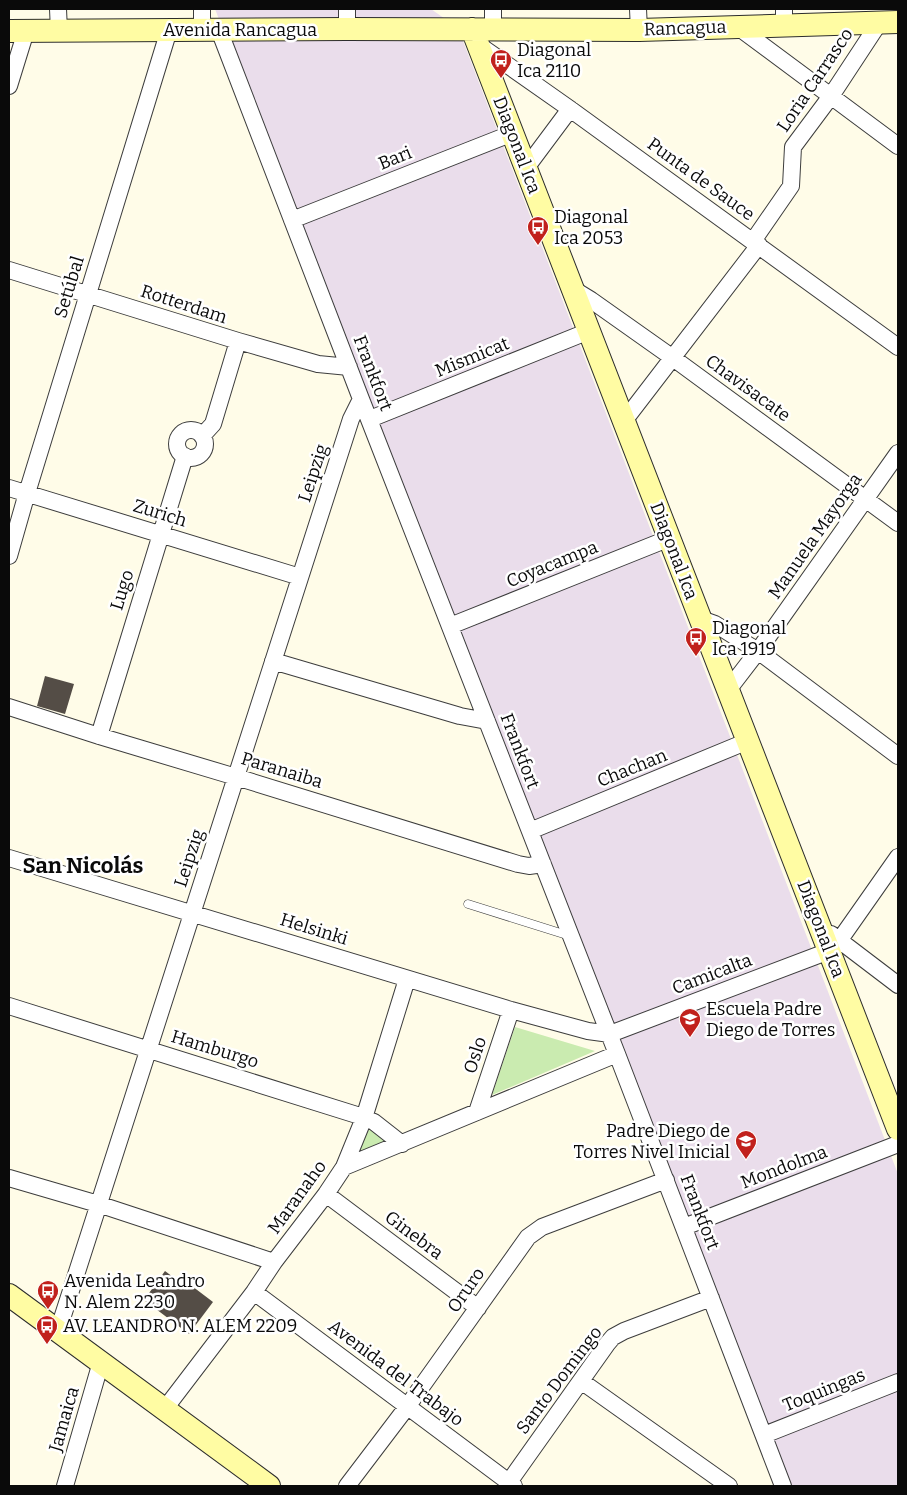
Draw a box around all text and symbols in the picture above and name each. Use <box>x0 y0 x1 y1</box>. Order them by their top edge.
street label: Rancagua <box>643 16 727 40</box>
street label: Avenida Rancagua <box>163 19 317 41</box>
street label: Loria Carrasco <box>772 24 858 136</box>
place label: Diagonal Ica 2110 <box>517 39 591 82</box>
bus stop icon: Diagonal Ica 2110 <box>489 48 513 79</box>
street label: Diagonal Ica <box>488 93 546 197</box>
street label: Punta de Sauce <box>643 133 759 225</box>
street label: Bari <box>375 141 415 175</box>
place label: Diagonal Ica 2053 <box>554 206 628 249</box>
bus stop icon: Diagonal Ica 2053 <box>526 215 550 246</box>
street label: Setúbal <box>49 253 89 321</box>
street label: Rotterdam <box>138 280 230 328</box>
street label: Frankfort <box>349 332 398 414</box>
street label: Mismicat <box>432 332 513 382</box>
street label: Chavisacate <box>701 350 795 426</box>
street label: Leipzig <box>293 441 333 505</box>
street label: Manuela Mayorga <box>763 469 867 603</box>
street label: Zurich <box>130 494 190 532</box>
street label: Diagonal Ica <box>645 499 703 603</box>
street label: Coyacampa <box>503 536 601 592</box>
street label: Lugo <box>105 567 139 613</box>
place label: Diagonal Ica 1919 <box>712 617 786 660</box>
bus stop icon: Diagonal Ica 1919 <box>684 626 708 657</box>
street label: Frankfort <box>496 710 545 792</box>
street label: Chachan <box>594 744 671 792</box>
street label: Paranaiba <box>239 747 326 793</box>
street label: Leipzig <box>169 826 209 890</box>
district label: San Nicolás <box>23 852 144 879</box>
street label: Diagonal Ica <box>792 877 850 981</box>
street label: Helsinki <box>277 908 351 950</box>
street label: Camicalta <box>669 949 755 999</box>
place label: Escuela Padre Diego de Torres <box>706 998 835 1041</box>
school or university icon: Escuela Padre Diego de Torres <box>678 1007 702 1038</box>
street label: Hamburgo <box>169 1025 261 1073</box>
street label: Oslo <box>459 1034 491 1076</box>
place label: Padre Diego de Torres Nivel Inicial <box>573 1120 730 1163</box>
school or university icon: Padre Diego de Torres Nivel Inicial <box>734 1129 758 1160</box>
street label: Mondolma <box>738 1140 830 1194</box>
street label: Maranaho <box>263 1156 331 1238</box>
street label: Frankfort <box>676 1171 725 1253</box>
street label: Ginebra <box>380 1206 448 1264</box>
street label: Oruro <box>443 1263 489 1317</box>
place label: Avenida Leandro N. Alem 2230 <box>64 1270 205 1313</box>
bus stop icon: Avenida Leandro N. Alem 2230 <box>36 1279 60 1310</box>
bus stop icon: AV. LEANDRO N. ALEM 2209 <box>35 1314 59 1345</box>
place label: AV. LEANDRO N. ALEM 2209 <box>63 1315 297 1337</box>
street label: Avenida del Trabajo <box>324 1315 468 1431</box>
street label: Santo Domingo <box>511 1322 607 1438</box>
street label: Toquingas <box>780 1364 868 1416</box>
street label: Jamaica <box>44 1384 84 1455</box>

